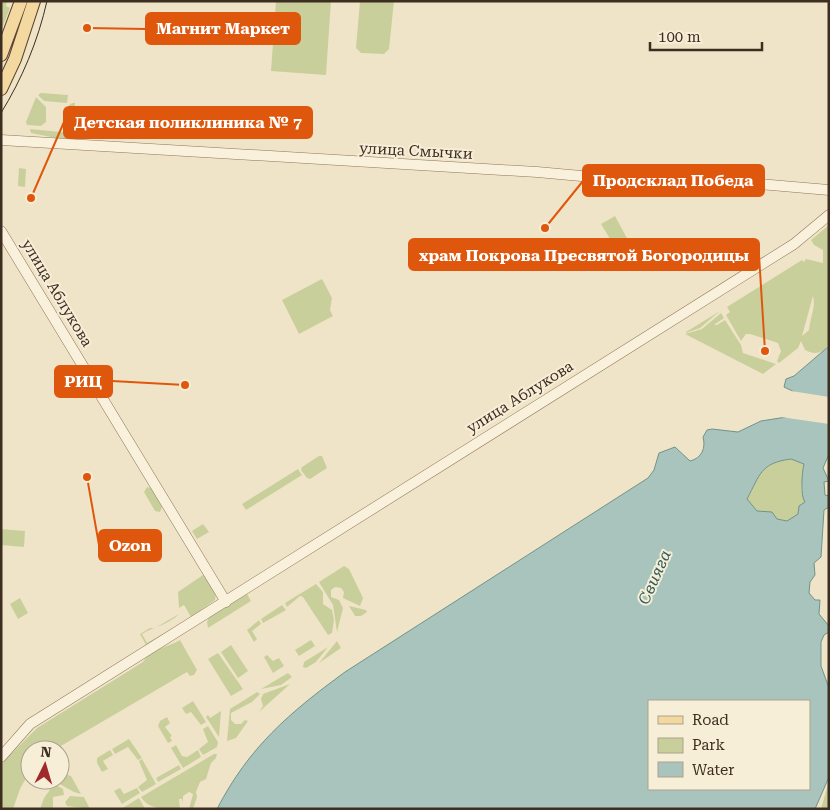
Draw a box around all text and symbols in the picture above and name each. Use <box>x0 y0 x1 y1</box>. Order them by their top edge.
callout: Магнит Маркет <box>146 13 300 44</box>
text: Магнит Маркет <box>156 19 290 38</box>
scale bar <box>650 20 762 52</box>
text: 100 m <box>658 28 701 46</box>
callout: Детская поликлиника № 7 <box>64 107 312 138</box>
text: Детская поликлиника № 7 <box>74 113 302 132</box>
street label: улица Смычки <box>359 139 473 163</box>
callout: Продсклад Победа <box>583 165 764 196</box>
text: Продсклад Победа <box>593 171 754 190</box>
street label: улица Аблукова <box>18 236 96 350</box>
callout: храм Покрова Пресвятой Богородицы <box>409 239 759 270</box>
text: храм Покрова Пресвятой Богородицы <box>419 246 750 265</box>
street label: улица Аблукова <box>463 357 577 437</box>
callout: РИЦ <box>55 366 112 397</box>
text: РИЦ <box>64 372 103 391</box>
callout: Ozon <box>99 530 161 561</box>
text: Ozon <box>109 536 151 555</box>
water label: Свияга <box>634 547 675 607</box>
legend <box>648 700 810 790</box>
text: Road <box>692 711 729 729</box>
text: Park <box>692 736 726 754</box>
north arrow <box>20 740 70 790</box>
text: N <box>40 744 52 761</box>
text: Water <box>692 761 734 779</box>

